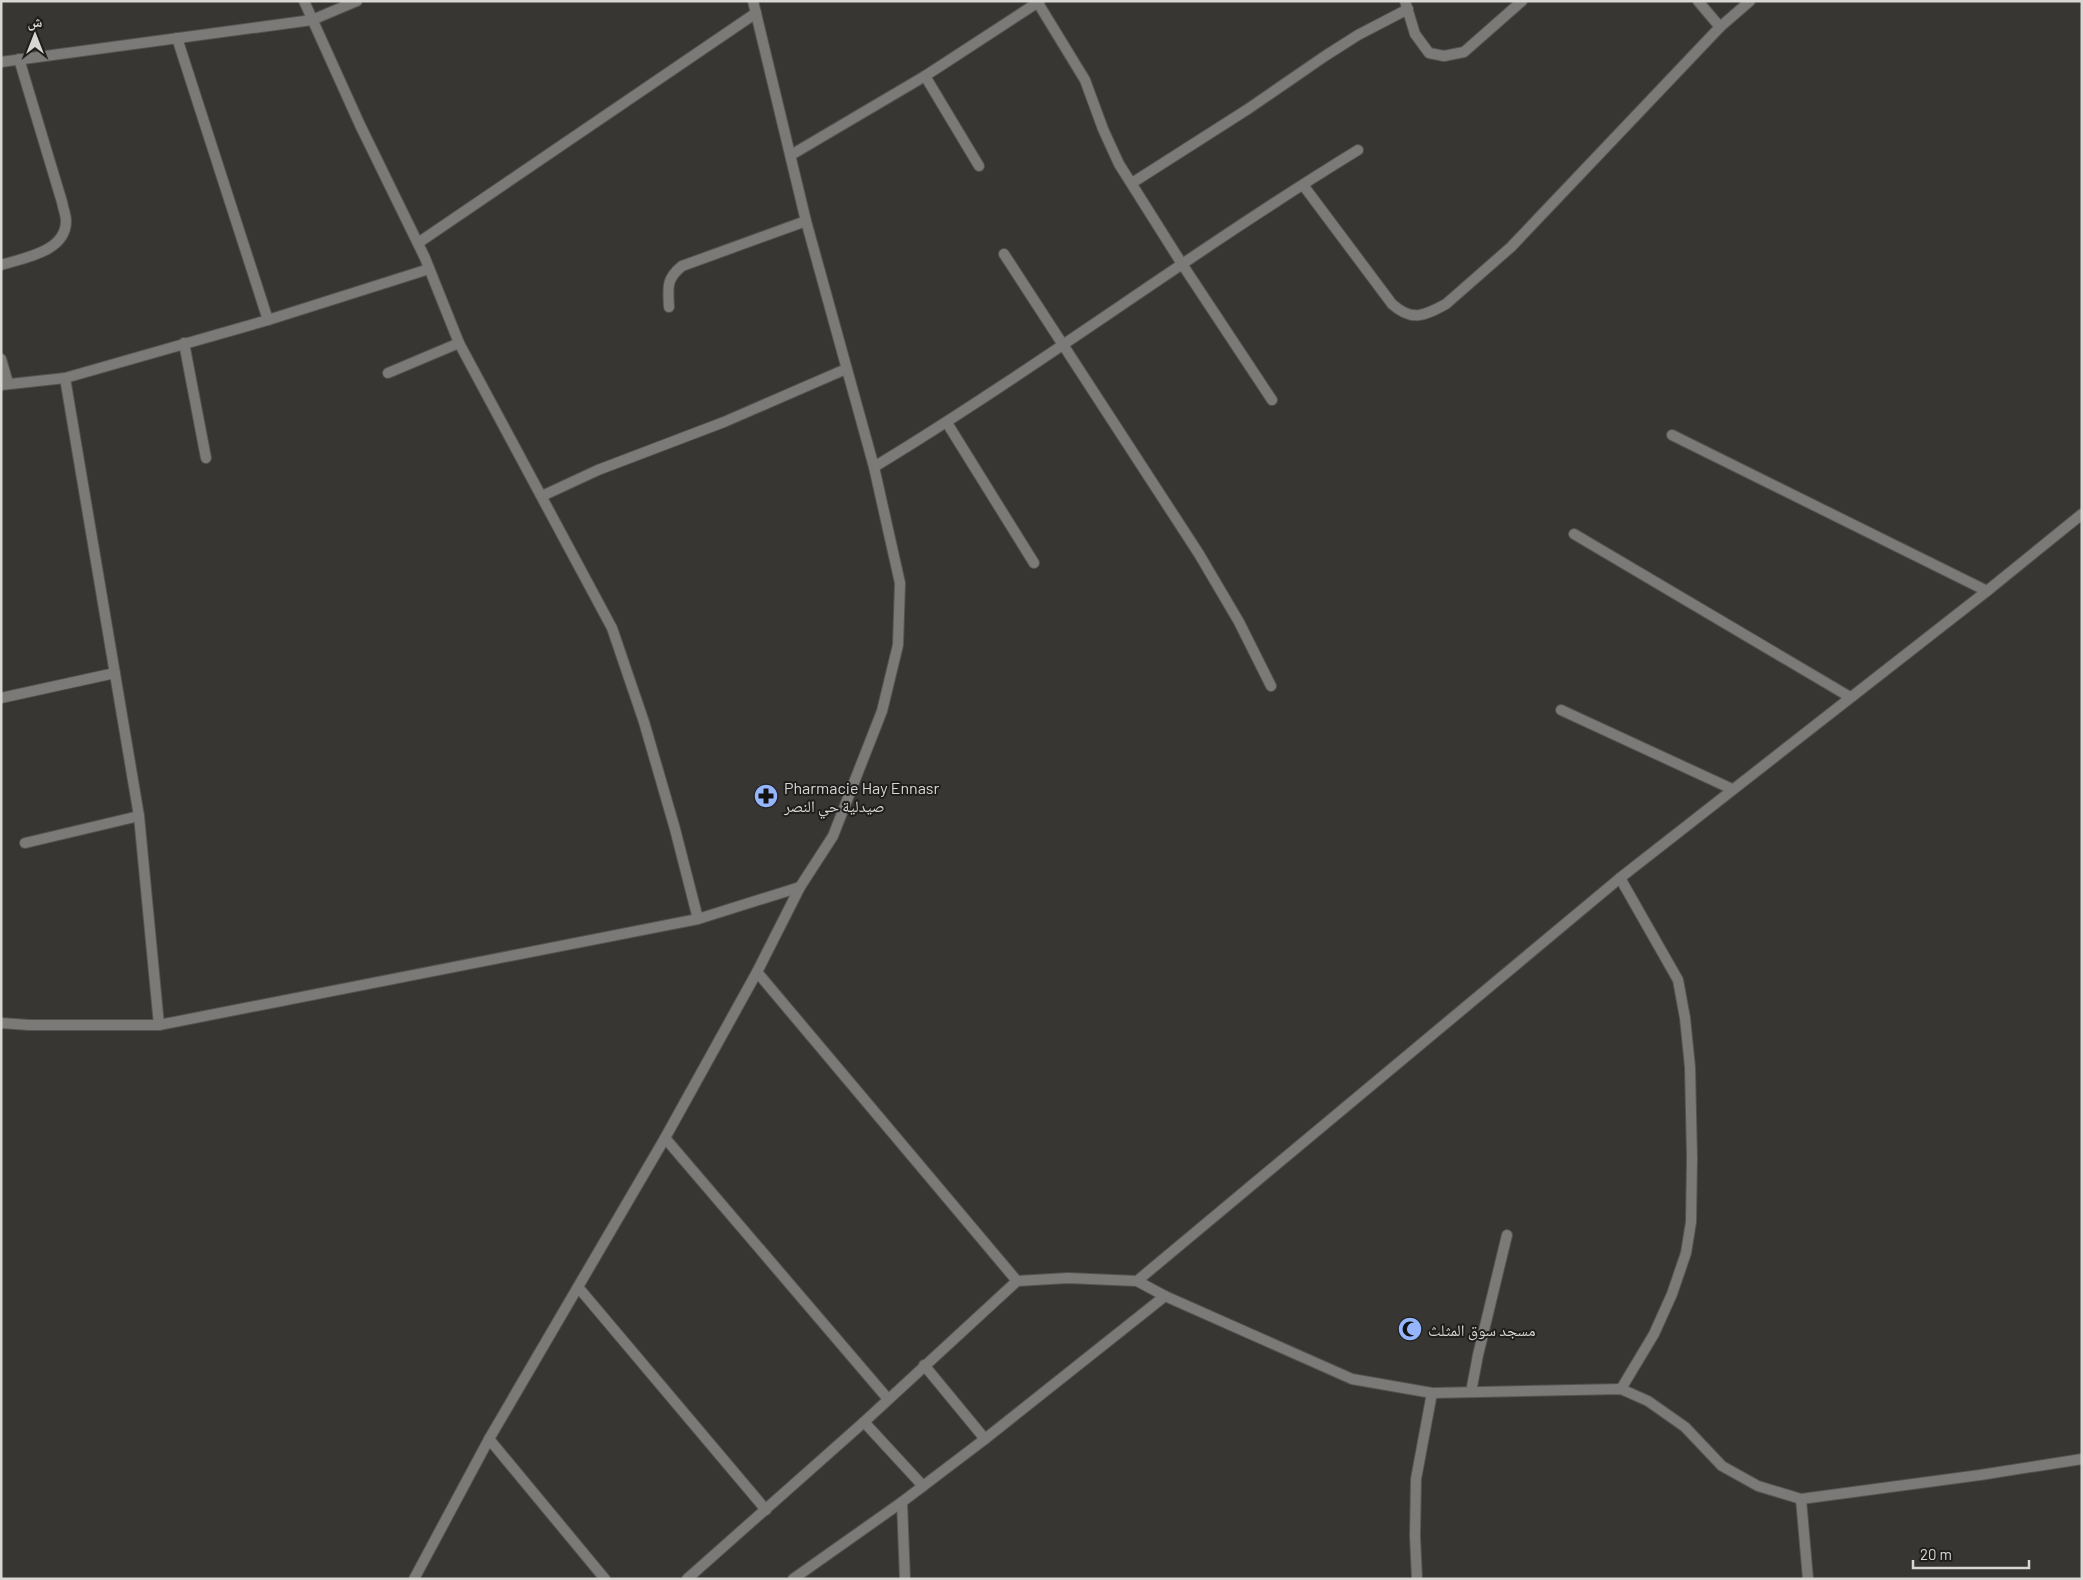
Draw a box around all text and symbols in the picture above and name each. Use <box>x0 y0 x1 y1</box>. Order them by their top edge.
north arrow <box>10 10 60 60</box>
text: ش <box>28 13 43 31</box>
place label: Pharmacie Hay Ennasr صيدلية حي النصر <box>783 778 940 819</box>
pharmacy icon: Pharmacie Hay Ennasr صيدلية حي النصر <box>753 783 779 809</box>
mosque icon: مسجد سوق المثلث <box>1397 1316 1423 1342</box>
place label: مسجد سوق المثلث <box>1428 1320 1535 1341</box>
scale bar <box>1913 1538 2029 1570</box>
text: 20 m <box>1920 1545 1952 1563</box>

